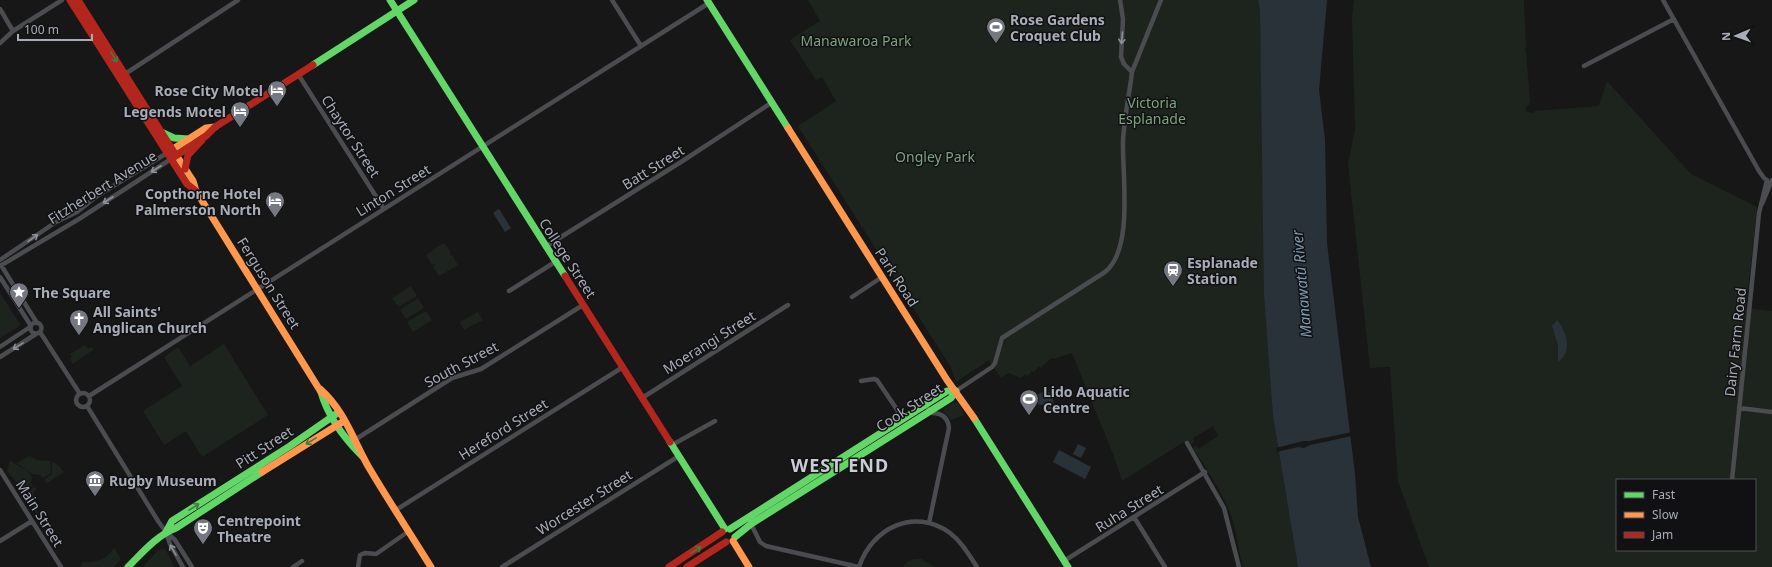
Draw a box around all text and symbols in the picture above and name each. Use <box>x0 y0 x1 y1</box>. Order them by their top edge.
place label: Rose Gardens Croquet Club <box>1010 10 1105 45</box>
scale bar <box>18 16 92 42</box>
sports icon: Rose Gardens Croquet Club <box>985 16 1007 44</box>
north arrow <box>1716 16 1756 56</box>
text: 100 m <box>24 21 59 38</box>
park label: Manawaroa Park <box>801 31 912 50</box>
one-way arrow <box>1119 31 1126 44</box>
text: N <box>1718 32 1733 41</box>
one-way arrow <box>110 51 118 63</box>
hotel icon: Rose City Motel <box>266 79 288 107</box>
place label: Rose City Motel <box>155 81 263 100</box>
street label: Chaytor Street <box>317 91 385 181</box>
park label: Victoria Esplanade <box>1118 93 1186 128</box>
hotel icon: Legends Motel <box>229 100 251 128</box>
place label: Legends Motel <box>123 102 226 121</box>
street label: Batt Street <box>618 140 688 194</box>
street label: Fitzherbert Avenue <box>44 146 160 228</box>
park label: Ongley Park <box>895 147 975 166</box>
street label: Linton Street <box>352 160 434 220</box>
one-way arrow <box>151 165 162 173</box>
place label: Copthorne Hotel Palmerston North <box>135 184 261 219</box>
hotel icon: Copthorne Hotel Palmerston North <box>264 190 286 218</box>
one-way arrow <box>102 196 113 204</box>
street label: College Street <box>535 214 601 302</box>
water label: Manawatū River <box>1286 228 1316 339</box>
one-way arrow <box>27 234 38 242</box>
street label: Ferguson Street <box>233 234 305 332</box>
street label: Park Road <box>871 244 923 310</box>
place label: Esplanade Station <box>1187 253 1258 288</box>
station icon: Esplanade Station <box>1162 259 1184 287</box>
place icon: The Square <box>8 281 30 309</box>
place label: The Square <box>33 283 111 302</box>
street label: Dairy Farm Road <box>1720 287 1750 397</box>
place label: All Saints' Anglican Church <box>93 302 207 337</box>
street label: Moerangi Street <box>659 306 759 378</box>
church icon: All Saints' Anglican Church <box>68 308 90 336</box>
street label: South Street <box>421 337 501 391</box>
one-way arrow <box>13 342 24 350</box>
street label: Cook Street <box>872 378 946 436</box>
place label: Lido Aquatic Centre <box>1043 382 1130 417</box>
sports icon: Lido Aquatic Centre <box>1018 388 1040 416</box>
street label: Hereford Street <box>455 394 551 464</box>
street label: Pitt Street <box>232 421 296 473</box>
one-way arrow <box>305 438 317 446</box>
district label: WEST END <box>791 453 889 477</box>
street label: Worcester Street <box>533 465 635 539</box>
museum icon: Rugby Museum <box>84 469 106 497</box>
place label: Rugby Museum <box>109 471 217 490</box>
street label: Main Street <box>12 476 68 550</box>
legend <box>1616 479 1756 551</box>
street label: Ruha Street <box>1091 480 1167 536</box>
text: Fast <box>1652 486 1676 503</box>
one-way arrow <box>188 502 200 510</box>
text: Slow <box>1652 506 1679 523</box>
place label: Centrepoint Theatre <box>217 511 301 546</box>
theatre icon: Centrepoint Theatre <box>192 517 214 545</box>
text: Jam <box>1651 526 1673 543</box>
one-way arrow <box>169 544 177 556</box>
one-way arrow <box>690 546 701 554</box>

